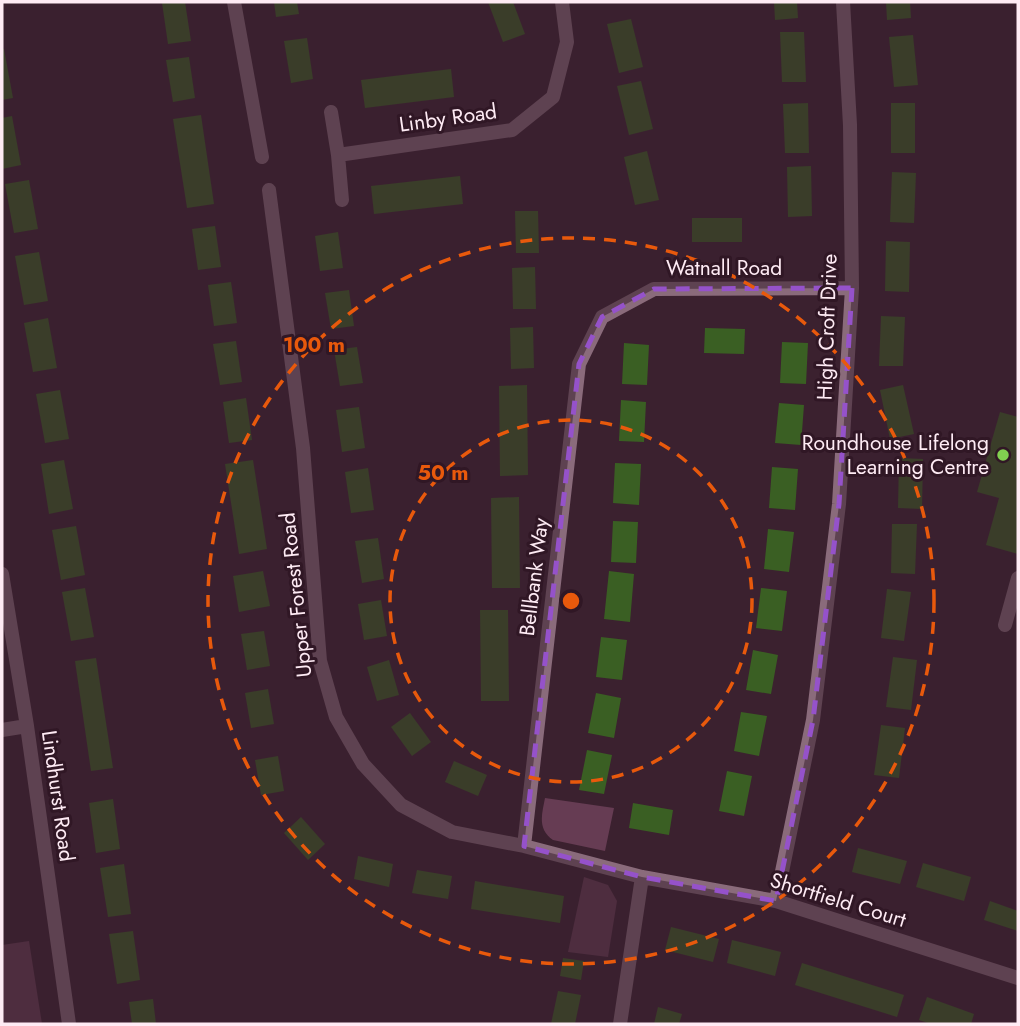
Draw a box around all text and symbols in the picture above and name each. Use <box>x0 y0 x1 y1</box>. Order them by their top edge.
street label: Linby Road <box>397 96 499 140</box>
street label: Watnall Road <box>666 253 782 283</box>
street label: High Croft Drive <box>809 253 845 401</box>
text: 100 m <box>283 330 345 360</box>
place label: Roundhouse Lifelong Learning Centre <box>802 428 989 482</box>
marker: Roundhouse Lifelong Learning Centre <box>995 447 1011 463</box>
text: 50 m <box>418 458 468 488</box>
street label: Upper Forest Road <box>272 511 320 679</box>
street label: Bellbank Way <box>512 515 556 638</box>
centre of rings <box>559 589 583 613</box>
street label: Lindhurst Road <box>34 728 82 864</box>
street label: Shortfield Court <box>766 865 910 935</box>

